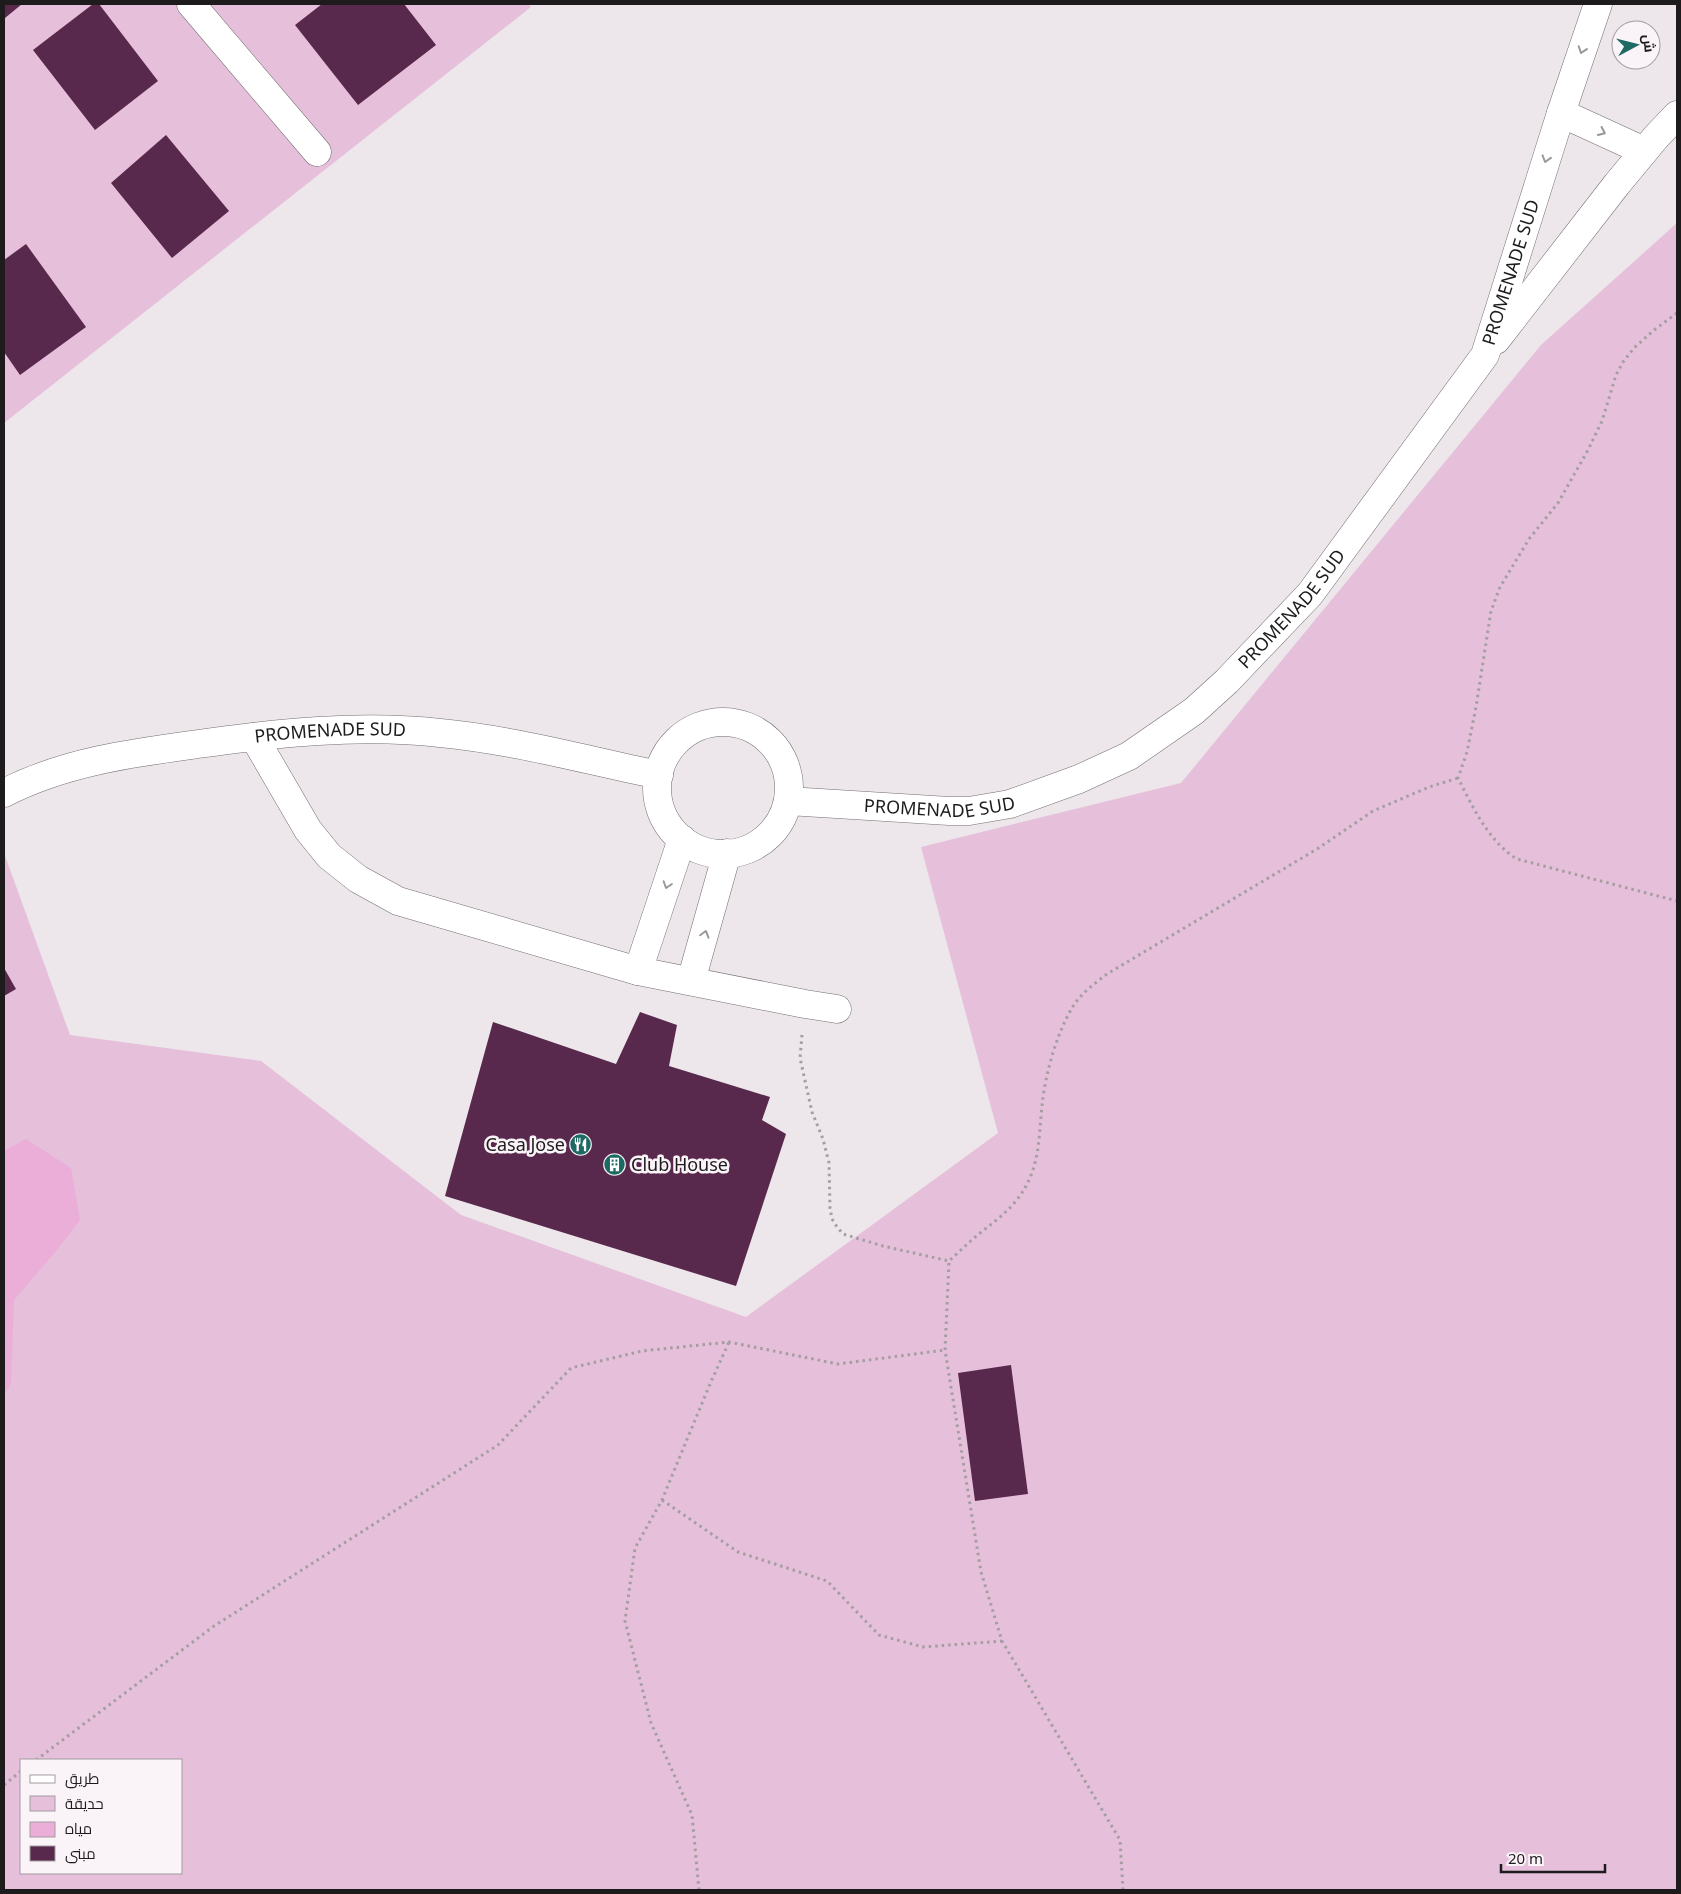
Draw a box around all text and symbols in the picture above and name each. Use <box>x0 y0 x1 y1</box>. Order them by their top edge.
north arrow <box>1611 20 1661 70</box>
text: ش <box>1639 33 1660 53</box>
one-way arrow <box>1578 45 1588 54</box>
one-way arrow <box>1597 126 1606 136</box>
one-way arrow <box>1542 155 1552 163</box>
street label: PROMENADE SUD <box>1476 196 1544 348</box>
street label: PROMENADE SUD <box>1232 544 1350 673</box>
street label: PROMENADE SUD <box>253 716 407 748</box>
street label: PROMENADE SUD <box>863 790 1017 823</box>
one-way arrow <box>662 880 672 889</box>
one-way arrow <box>699 930 709 938</box>
place label: Casa Jose <box>486 1132 565 1156</box>
restaurant icon: Casa Jose <box>569 1133 593 1157</box>
place label: Club House <box>631 1152 728 1176</box>
building icon: Club House <box>603 1153 627 1177</box>
legend <box>20 1759 182 1874</box>
text: طريق <box>65 1768 99 1789</box>
text: حديقة <box>65 1793 104 1813</box>
text: مياه <box>65 1818 92 1838</box>
scale bar <box>1501 1842 1605 1874</box>
text: مبنى <box>65 1843 96 1864</box>
text: 20 m <box>1508 1848 1543 1868</box>

